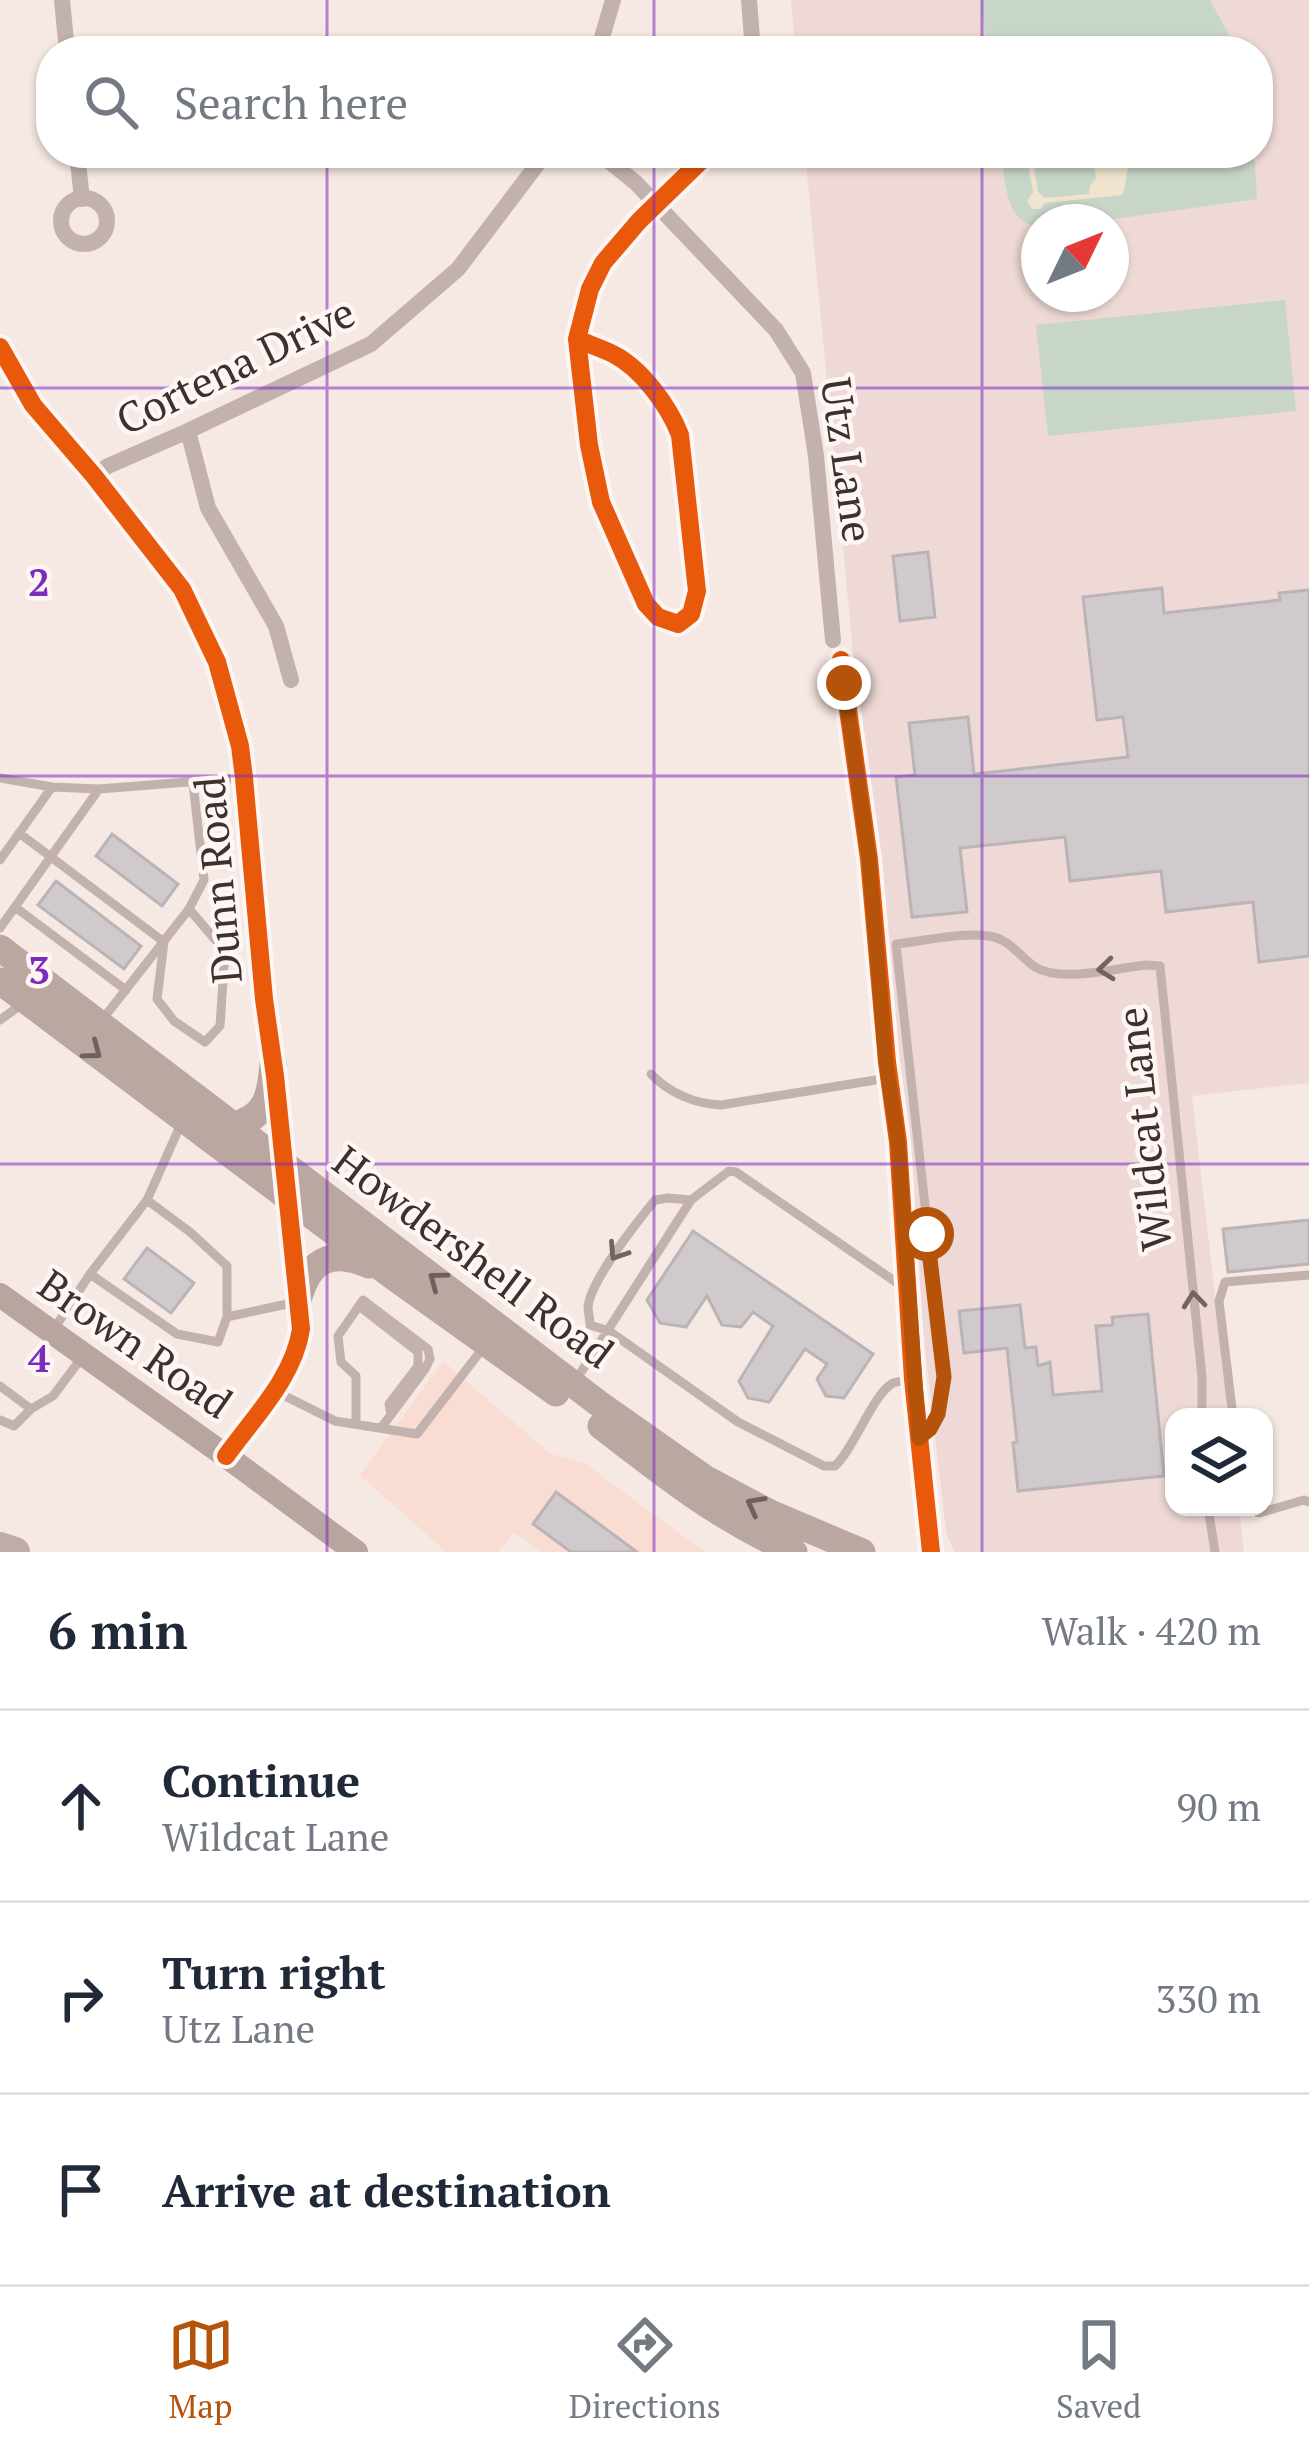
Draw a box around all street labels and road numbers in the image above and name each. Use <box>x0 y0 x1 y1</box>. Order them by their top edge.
street label: Cortena Drive <box>106 283 364 447</box>
street label: Utz Lane <box>809 374 887 546</box>
street label: Dunn Road <box>180 774 254 986</box>
street label: Wildcat Lane <box>1102 1004 1184 1254</box>
street label: Howdershell Road <box>322 1132 626 1380</box>
street label: Brown Road <box>28 1256 244 1430</box>

